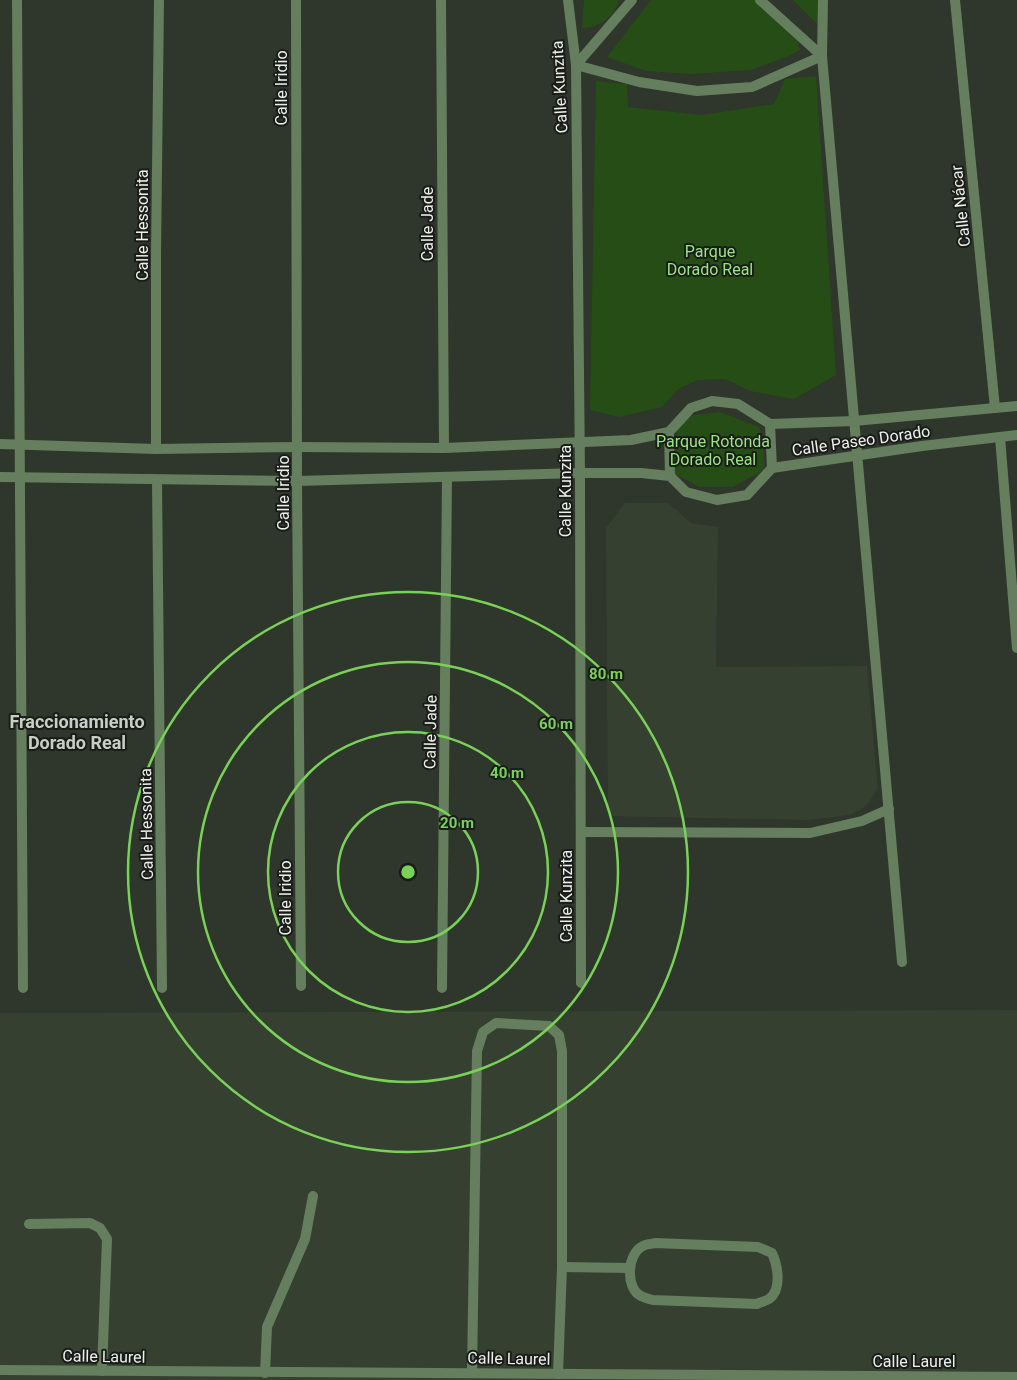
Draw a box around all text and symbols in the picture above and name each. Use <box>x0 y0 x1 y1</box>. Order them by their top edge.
street label: Calle Kunzita <box>548 40 571 134</box>
street label: Calle Iridio <box>272 50 291 126</box>
street label: Calle Nácar <box>947 164 974 248</box>
street label: Calle Hessonita <box>133 169 152 281</box>
street label: Calle Jade <box>418 187 437 261</box>
park label: Parque Dorado Real <box>667 242 753 279</box>
street label: Calle Paseo Dorado <box>791 421 931 460</box>
park label: Parque Rotonda Dorado Real <box>656 432 770 469</box>
street label: Calle Kunzita <box>556 445 575 537</box>
street label: Calle Iridio <box>274 455 293 531</box>
text: 80 m <box>589 665 623 683</box>
street label: Calle Jade <box>420 695 441 769</box>
district label: Fraccionamiento Dorado Real <box>9 711 145 753</box>
text: 60 m <box>539 715 573 733</box>
text: 40 m <box>490 764 524 782</box>
street label: Calle Hessonita <box>136 768 157 880</box>
text: 20 m <box>440 814 474 832</box>
street label: Calle Kunzita <box>557 850 576 942</box>
street label: Calle Iridio <box>276 860 295 936</box>
centre of rings <box>399 863 417 881</box>
street label: Calle Laurel <box>62 1346 146 1367</box>
street label: Calle Laurel <box>467 1348 551 1369</box>
street label: Calle Laurel <box>872 1352 956 1371</box>

